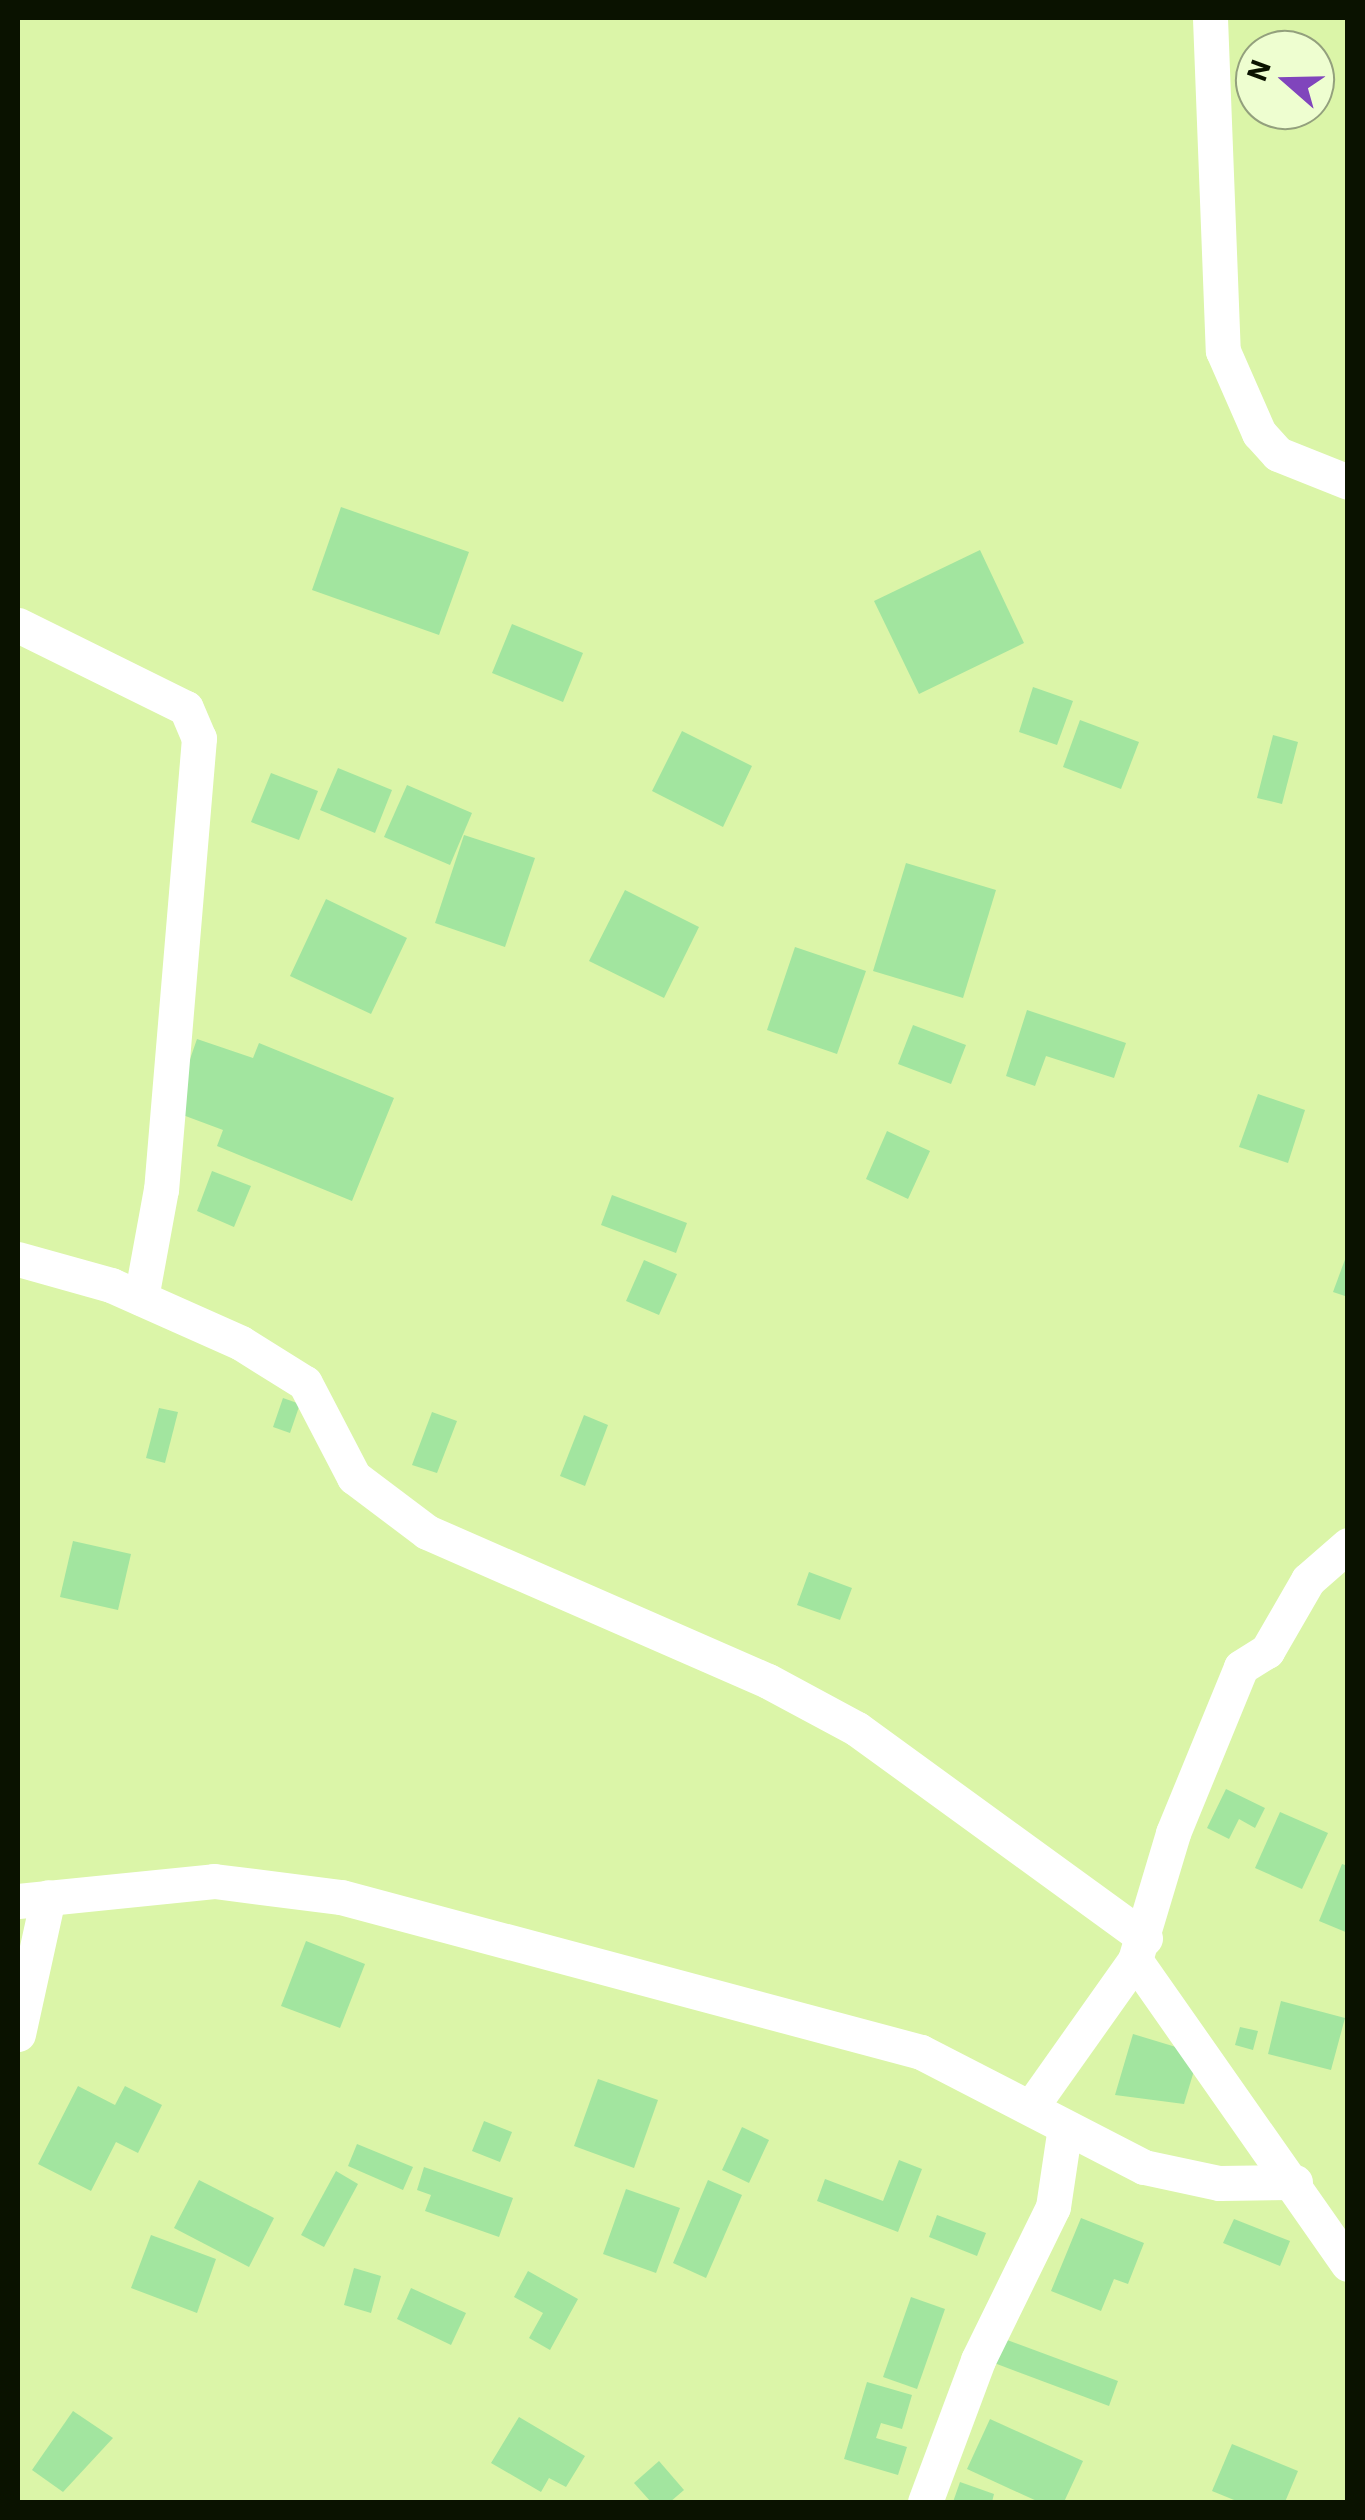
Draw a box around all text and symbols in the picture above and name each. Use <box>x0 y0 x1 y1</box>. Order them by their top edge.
north arrow <box>1235 30 1335 130</box>
text: N <box>1237 54 1279 86</box>

